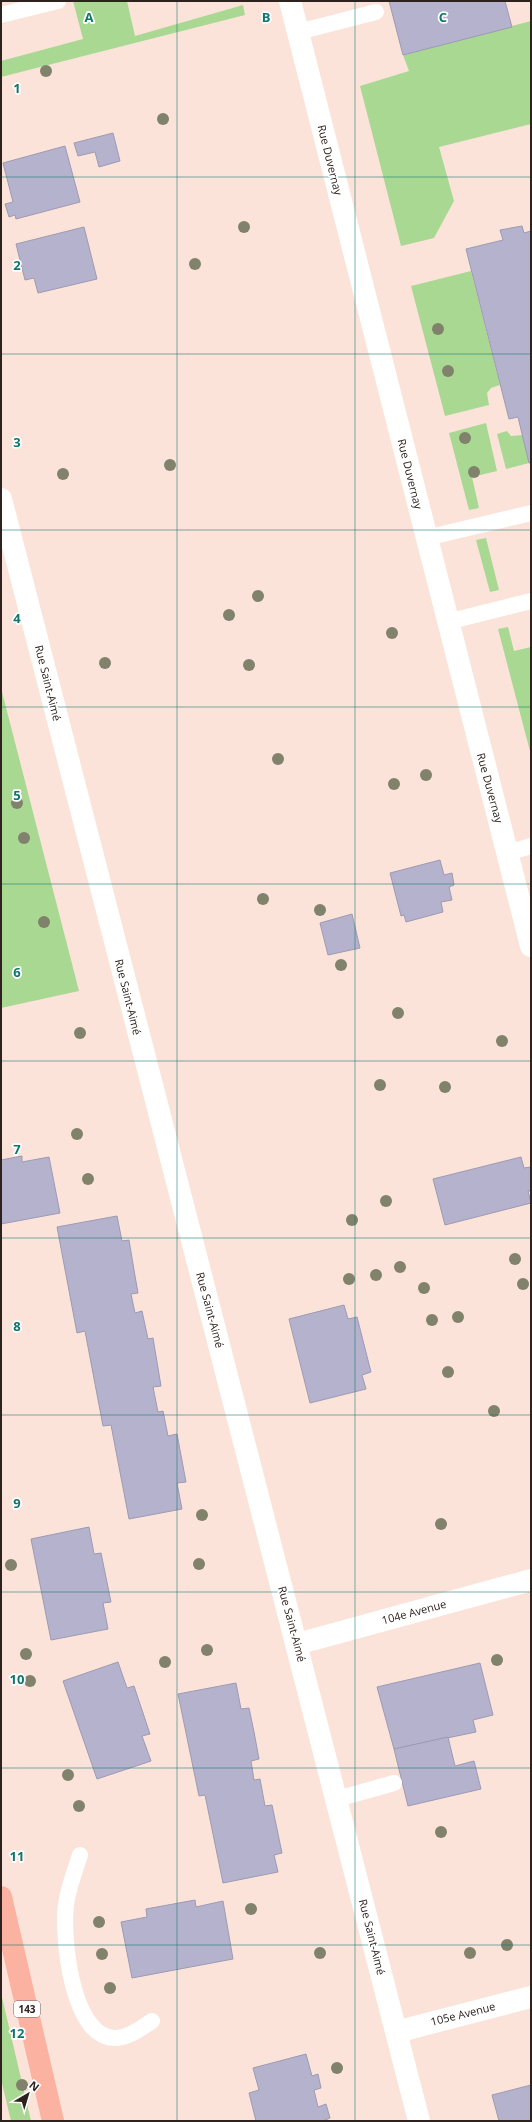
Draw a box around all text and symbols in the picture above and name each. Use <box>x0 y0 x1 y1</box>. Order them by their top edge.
text: A <box>85 8 94 26</box>
text: B <box>262 8 271 26</box>
text: C <box>439 8 447 26</box>
text: 1 <box>13 79 21 97</box>
street label: Rue Duvernay <box>315 123 347 197</box>
text: 2 <box>13 256 21 274</box>
text: 3 <box>13 433 21 451</box>
street label: Rue Duvernay <box>395 437 427 511</box>
text: 4 <box>13 609 21 627</box>
street label: Rue Saint-Aimé <box>32 643 65 722</box>
street label: Rue Duvernay <box>474 751 507 825</box>
text: 5 <box>13 786 21 804</box>
street label: Rue Saint-Aimé <box>112 957 145 1036</box>
text: 6 <box>13 963 21 981</box>
text: 7 <box>13 1140 21 1158</box>
street label: Rue Saint-Aimé <box>193 1270 228 1349</box>
text: 8 <box>13 1317 21 1335</box>
text: 9 <box>13 1494 21 1512</box>
street label: Rue Saint-Aimé <box>275 1584 310 1663</box>
street label: 104e Avenue <box>380 1596 448 1627</box>
text: 10 <box>10 1670 24 1688</box>
text: 11 <box>10 1847 24 1865</box>
street label: Rue Saint-Aimé <box>356 1897 389 1976</box>
street label: 105e Avenue <box>429 1998 497 2029</box>
road number: 143 <box>14 2001 40 2017</box>
text: 12 <box>10 2024 25 2042</box>
north arrow <box>8 2074 48 2114</box>
text: N <box>26 2077 43 2094</box>

